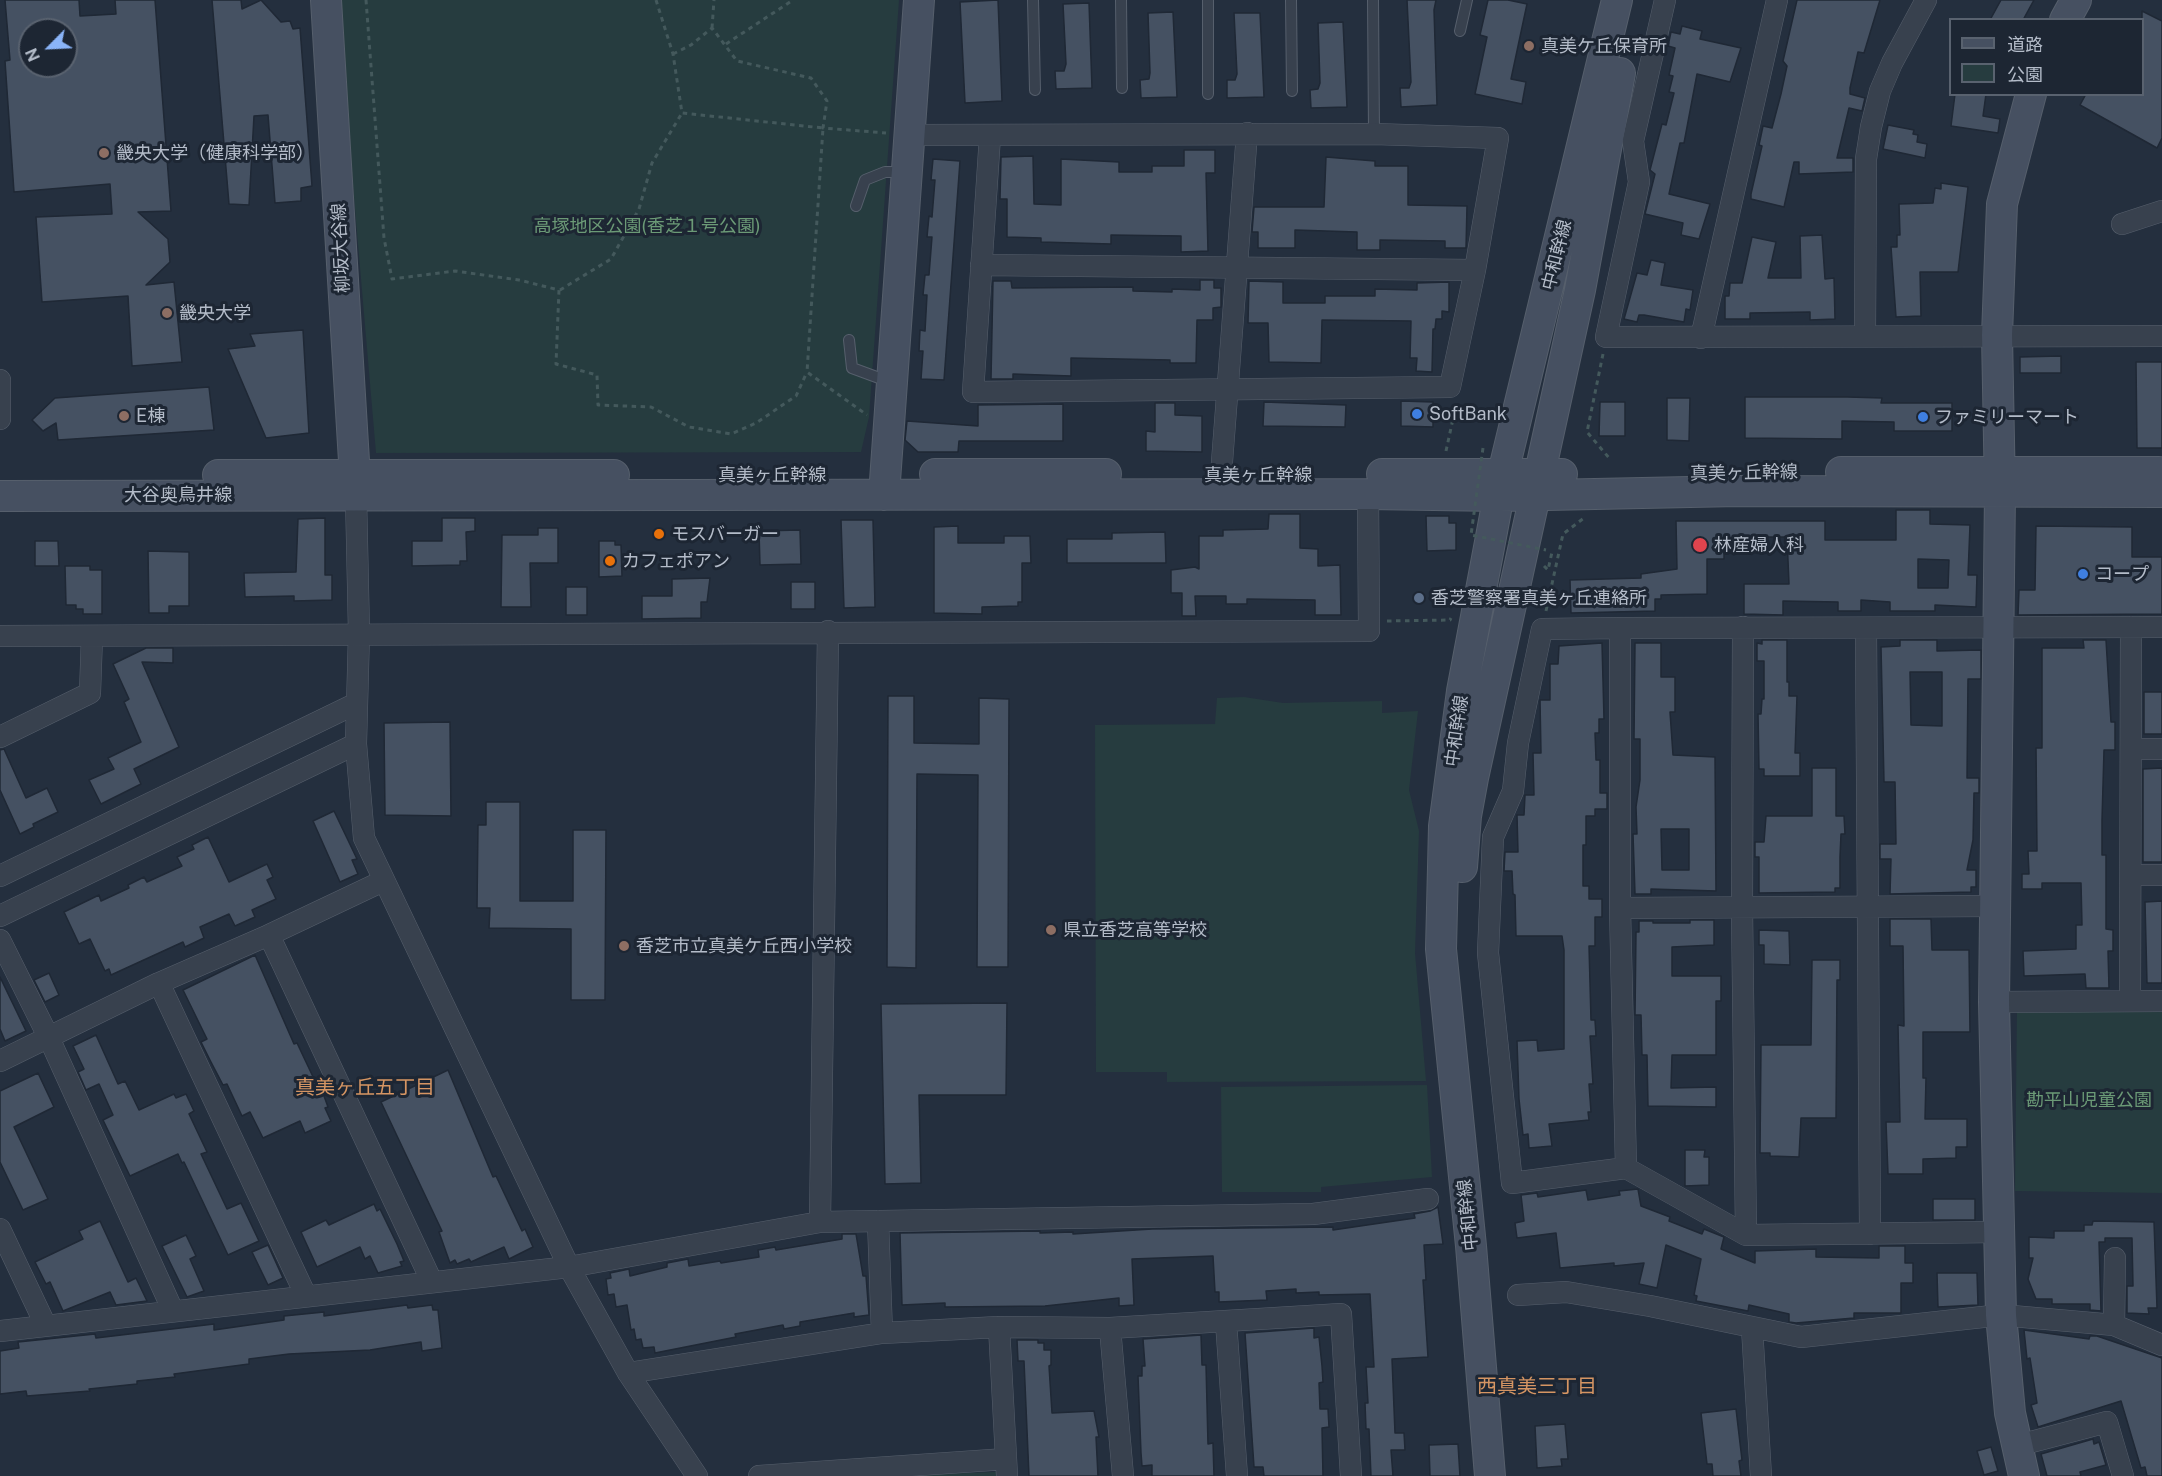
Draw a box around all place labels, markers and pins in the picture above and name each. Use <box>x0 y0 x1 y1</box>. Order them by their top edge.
place label: 真美ケ丘保育所 <box>1541 35 1667 57</box>
marker: 真美ケ丘保育所 <box>1522 39 1536 53</box>
place label: 畿央大学（健康科学部） <box>116 142 314 164</box>
marker: 畿央大学（健康科学部） <box>97 146 111 160</box>
place label: 畿央大学 <box>179 302 251 324</box>
marker: 畿央大学 <box>160 306 174 320</box>
place label: SoftBank <box>1429 403 1507 425</box>
place label: E棟 <box>136 405 165 427</box>
place label: ファミリーマート <box>1935 406 2079 428</box>
marker: SoftBank <box>1410 407 1424 421</box>
marker: E棟 <box>117 409 131 423</box>
marker: ファミリーマート <box>1916 410 1930 424</box>
place label: モスバーガー <box>671 523 779 545</box>
marker: モスバーガー <box>652 527 666 541</box>
place label: 林産婦人科 <box>1714 534 1804 556</box>
marker: 林産婦人科 <box>1691 536 1709 554</box>
place label: カフェポアン <box>622 550 730 572</box>
marker: カフェポアン <box>603 554 617 568</box>
place label: コープ <box>2095 563 2149 585</box>
marker: コープ <box>2076 567 2090 581</box>
place label: 香芝警察署真美ヶ丘連絡所 <box>1431 587 1647 609</box>
marker: 香芝警察署真美ヶ丘連絡所 <box>1412 591 1426 605</box>
place label: 県立香芝高等学校 <box>1063 919 1207 941</box>
marker: 県立香芝高等学校 <box>1044 923 1058 937</box>
place label: 香芝市立真美ケ丘西小学校 <box>636 935 852 957</box>
marker: 香芝市立真美ケ丘西小学校 <box>617 939 631 953</box>

